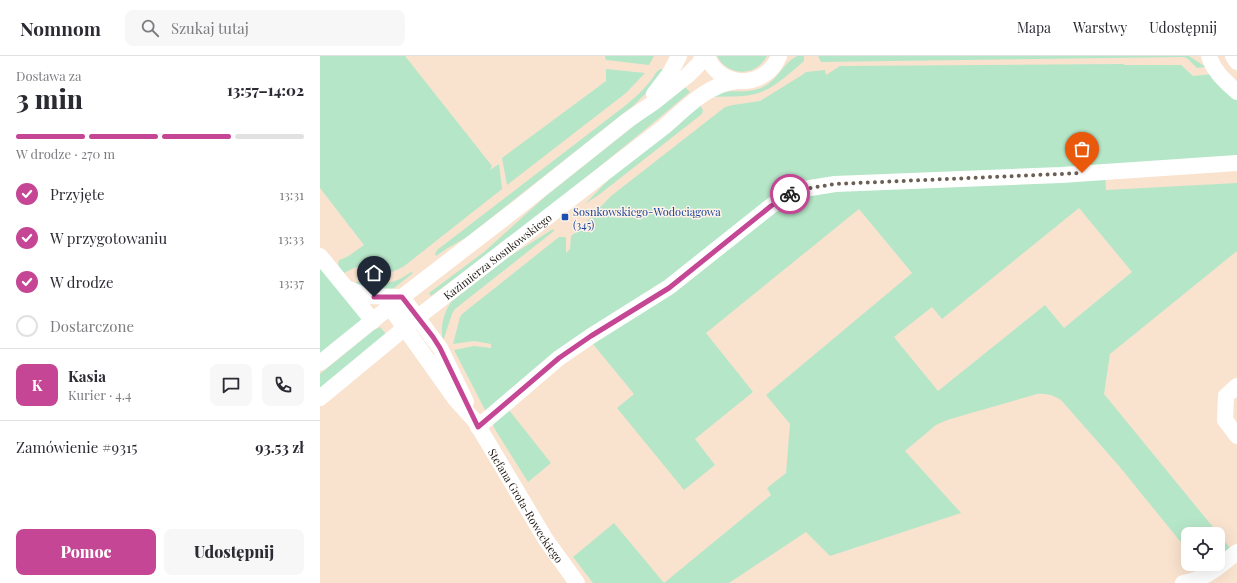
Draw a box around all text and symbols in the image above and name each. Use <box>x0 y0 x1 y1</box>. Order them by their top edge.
search box <box>125 10 405 46</box>
text: Nomnom <box>20 15 101 41</box>
icon: search <box>139 17 161 39</box>
text: Szukaj tutaj <box>171 18 249 38</box>
text: Mapa <box>1017 18 1051 37</box>
text: Warstwy <box>1073 18 1127 37</box>
text: Udostępnij <box>1149 18 1217 37</box>
text: Dostawa za <box>16 67 82 84</box>
text: 13:57–14:02 <box>227 80 304 100</box>
text: 3 min <box>16 81 83 116</box>
pin <box>1065 132 1099 173</box>
icon: bag <box>1071 138 1093 160</box>
text: W drodze · 270 m <box>16 145 115 162</box>
courier <box>770 174 810 214</box>
icon: check <box>16 183 38 205</box>
icon: bike <box>779 183 801 205</box>
text: Przyjęte <box>50 184 105 204</box>
text: 13:31 <box>279 186 304 203</box>
place label: Sosnkowskiego-Wodociągowa (345) <box>573 204 721 232</box>
street label: Kazimierza Sosnkowskiego <box>440 209 554 303</box>
marker: Sosnkowskiego-Wodociągowa (345) <box>560 212 570 222</box>
icon: check <box>16 227 38 249</box>
text: W przygotowaniu <box>50 228 167 248</box>
text: 13:33 <box>278 230 304 247</box>
pin <box>357 256 391 297</box>
icon: home <box>363 262 385 284</box>
icon: check <box>16 271 38 293</box>
text: W drodze <box>50 272 114 292</box>
text: 13:37 <box>279 274 304 291</box>
text: Dostarczone <box>50 316 134 336</box>
button: chat <box>210 364 252 406</box>
button: phone <box>262 364 304 406</box>
text: Kasia <box>68 366 106 386</box>
text: K <box>32 375 42 395</box>
text: Kurier · 4.4 <box>68 386 132 403</box>
text: Zamówienie #9315 <box>16 437 138 457</box>
text: 93.53 zł <box>255 437 304 457</box>
street label: Stefana Grota-Roweckiego <box>485 445 567 565</box>
map controls <box>1181 527 1225 571</box>
button: locate <box>1181 527 1225 571</box>
button: Pomoc <box>16 529 156 575</box>
button: Udostępnij <box>164 529 304 575</box>

